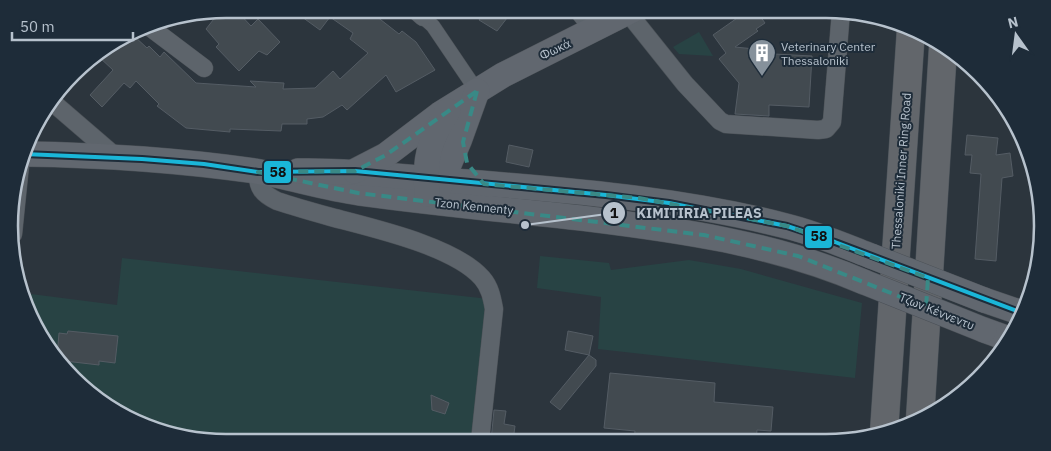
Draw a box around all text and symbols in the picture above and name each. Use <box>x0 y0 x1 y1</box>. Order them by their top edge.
scale bar <box>12 10 134 42</box>
north arrow <box>991 10 1041 60</box>
text: N <box>1006 12 1020 32</box>
text: 50 m <box>20 17 55 36</box>
street label: Φωκά <box>537 35 573 63</box>
building icon: Veterinary Center Thessaloniki <box>747 38 777 77</box>
place label: Veterinary Center Thessaloniki <box>781 39 876 68</box>
street label: Thessaloniki Inner Ring Road <box>888 92 914 250</box>
line badge: 58 <box>263 160 292 184</box>
text: 58 <box>270 163 286 181</box>
street label: Tzon Kennenty <box>434 194 514 218</box>
callout: KIMITIRIA PILEAS <box>601 199 772 228</box>
text: 1 <box>609 203 619 222</box>
text: KIMITIRIA PILEAS <box>636 204 762 222</box>
line badge: 58 <box>804 225 833 249</box>
text: 58 <box>811 227 827 245</box>
street label: Τζων Κέννεντυ <box>897 289 977 333</box>

